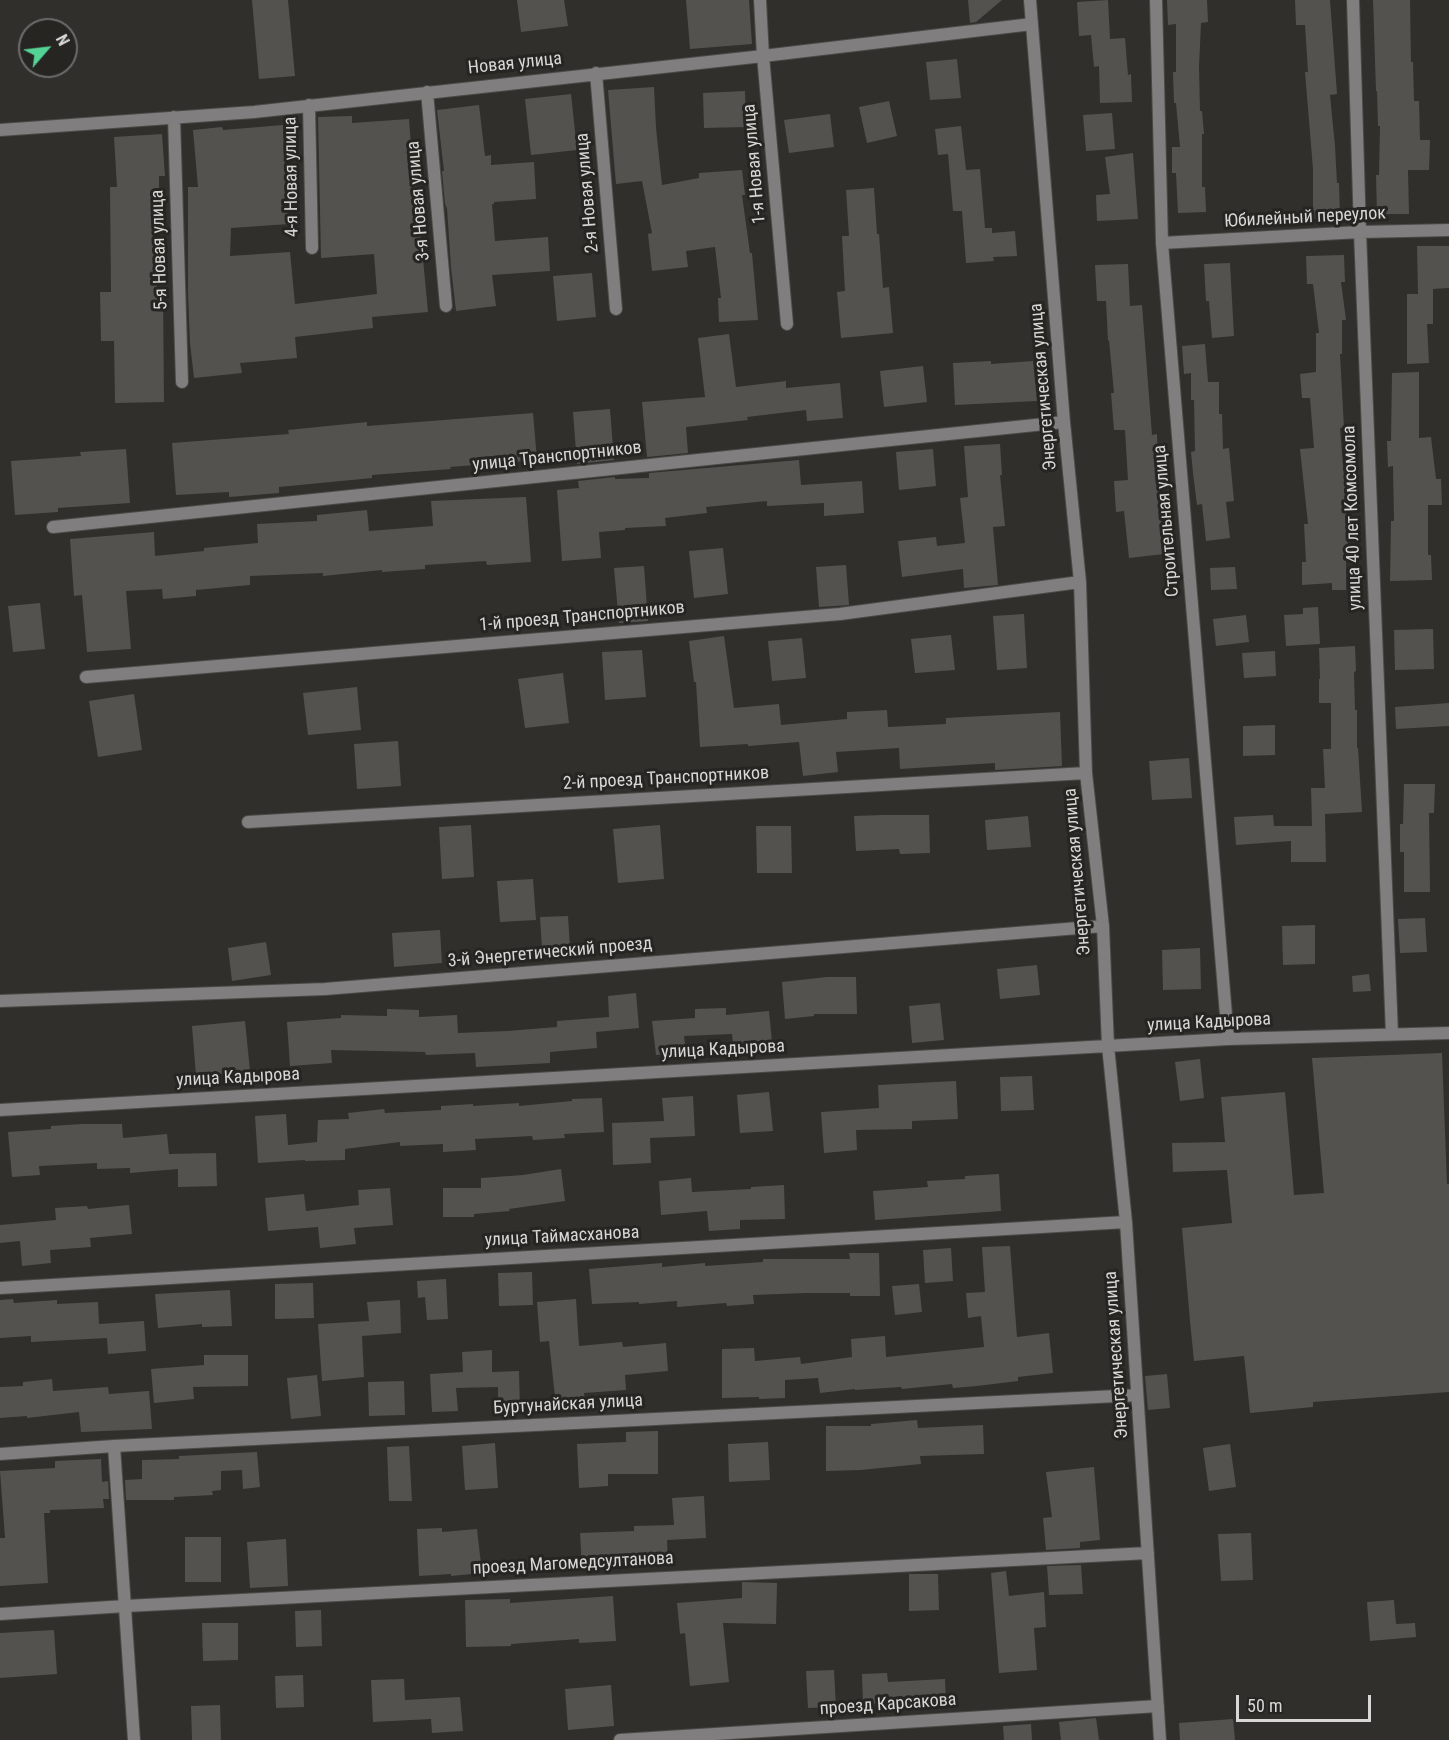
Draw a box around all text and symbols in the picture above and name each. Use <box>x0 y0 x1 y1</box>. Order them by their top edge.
north arrow <box>18 18 78 78</box>
text: N <box>52 31 73 49</box>
street label: Новая улица <box>467 48 563 80</box>
street label: 1-я Новая улица <box>739 103 771 225</box>
street label: 4-я Новая улица <box>280 117 304 237</box>
street label: 2-я Новая улица <box>572 132 604 254</box>
street label: 3-я Новая улица <box>403 140 435 262</box>
street label: 5-я Новая улица <box>147 189 173 311</box>
street label: Юбилейный переулок <box>1224 203 1386 233</box>
street label: Энергетическая улица <box>1026 302 1062 472</box>
street label: улица 40 лет Комсомола <box>1339 425 1367 611</box>
street label: улица Транспортников <box>471 437 643 477</box>
street label: Строительная улица <box>1150 444 1184 598</box>
street label: 1-й проезд Транспортников <box>478 597 686 637</box>
street label: 2-й проезд Транспортников <box>562 763 770 795</box>
street label: Энергетическая улица <box>1060 787 1096 957</box>
street label: 3-й Энергетический проезд <box>447 933 653 973</box>
street label: улица Кадырова <box>1147 1009 1271 1037</box>
street label: улица Кадырова <box>661 1036 785 1064</box>
street label: улица Кадырова <box>176 1064 300 1092</box>
street label: улица Таймасханова <box>484 1222 640 1252</box>
street label: Энергетическая улица <box>1100 1271 1134 1439</box>
street label: Буртунайская улица <box>493 1390 643 1420</box>
street label: проезд Магомедсултанова <box>472 1548 674 1580</box>
scale bar <box>1239 1683 1374 1721</box>
street label: проезд Карсакова <box>819 1689 957 1721</box>
text: 50 m <box>1247 1695 1282 1716</box>

